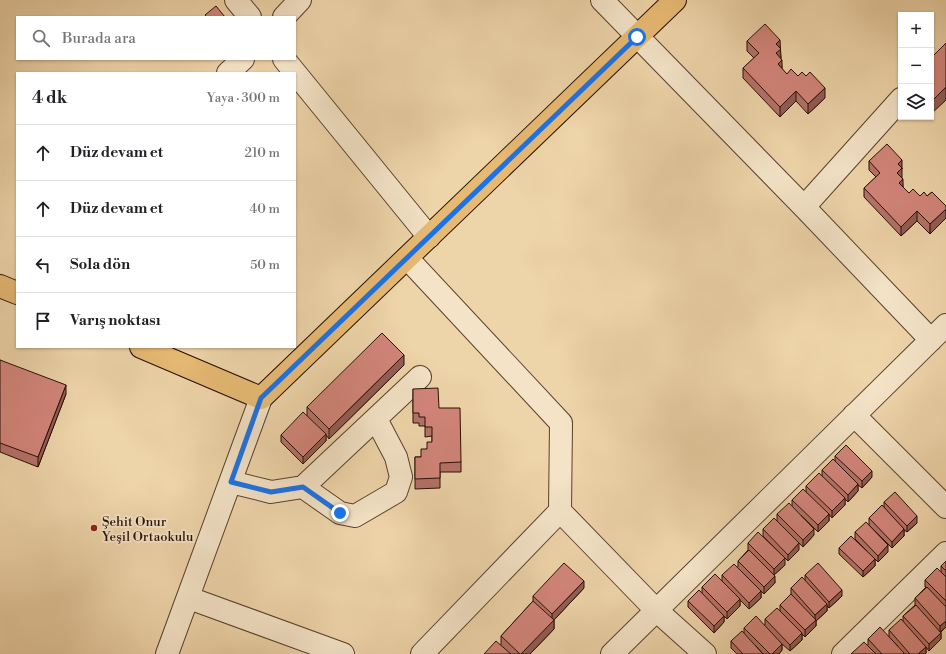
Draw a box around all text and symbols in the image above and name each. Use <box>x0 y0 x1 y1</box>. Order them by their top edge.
map controls <box>898 12 934 120</box>
button: + <box>898 12 934 48</box>
search box <box>16 16 296 60</box>
icon: search <box>30 27 52 49</box>
route start <box>628 28 646 46</box>
text: Burada ara <box>62 29 136 48</box>
button: − <box>898 48 934 84</box>
button: layers <box>898 84 934 120</box>
text: 4 dk <box>32 87 67 109</box>
text: Yaya · 300 m <box>207 90 280 106</box>
icon: ahead <box>32 142 54 164</box>
text: Düz devam et <box>70 143 163 162</box>
text: 210 m <box>245 145 280 161</box>
icon: ahead <box>32 198 54 220</box>
text: Düz devam et <box>70 199 163 218</box>
text: 40 m <box>250 201 280 217</box>
icon: left <box>32 254 54 276</box>
text: Sola dön <box>70 255 130 274</box>
text: 50 m <box>250 257 280 273</box>
icon: arrive <box>32 310 54 332</box>
text: Varış noktası <box>70 311 161 330</box>
route end <box>331 504 349 522</box>
place label: Şehit Onur Yeşil Ortaokulu <box>101 514 194 545</box>
marker: Şehit Onur Yeşil Ortaokulu <box>89 523 99 533</box>

